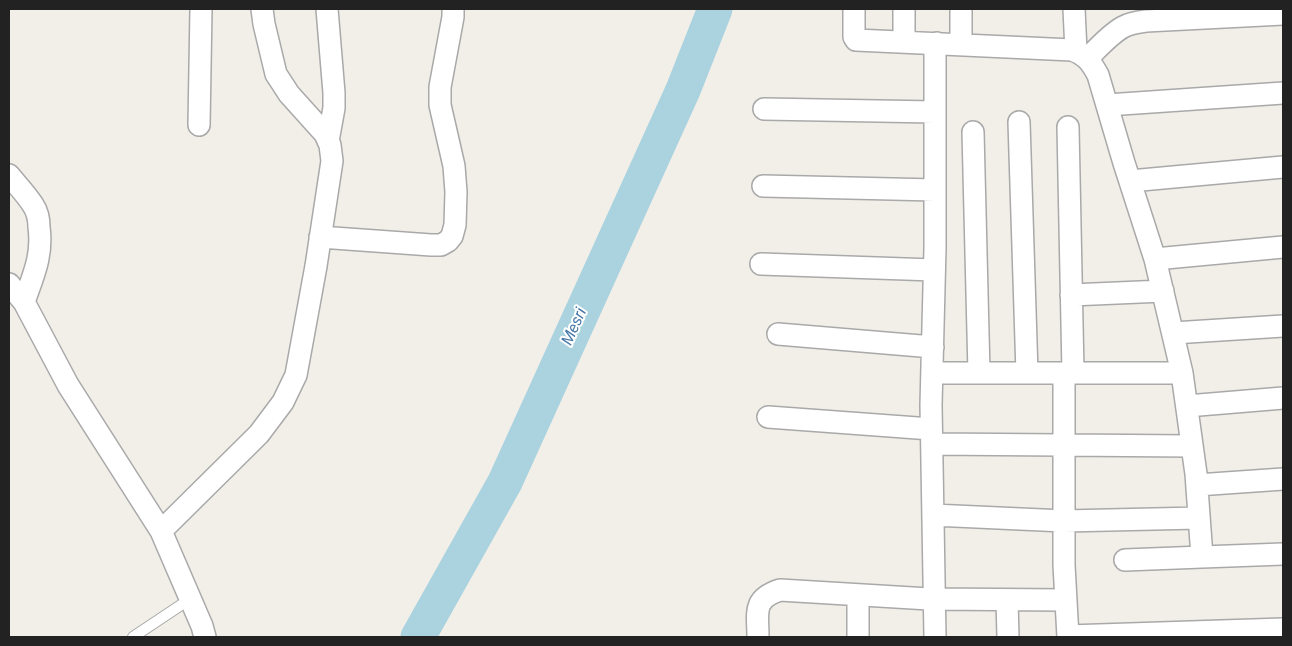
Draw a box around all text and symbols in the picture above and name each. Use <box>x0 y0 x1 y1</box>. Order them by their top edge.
water label: Mesri <box>558 305 592 349</box>

